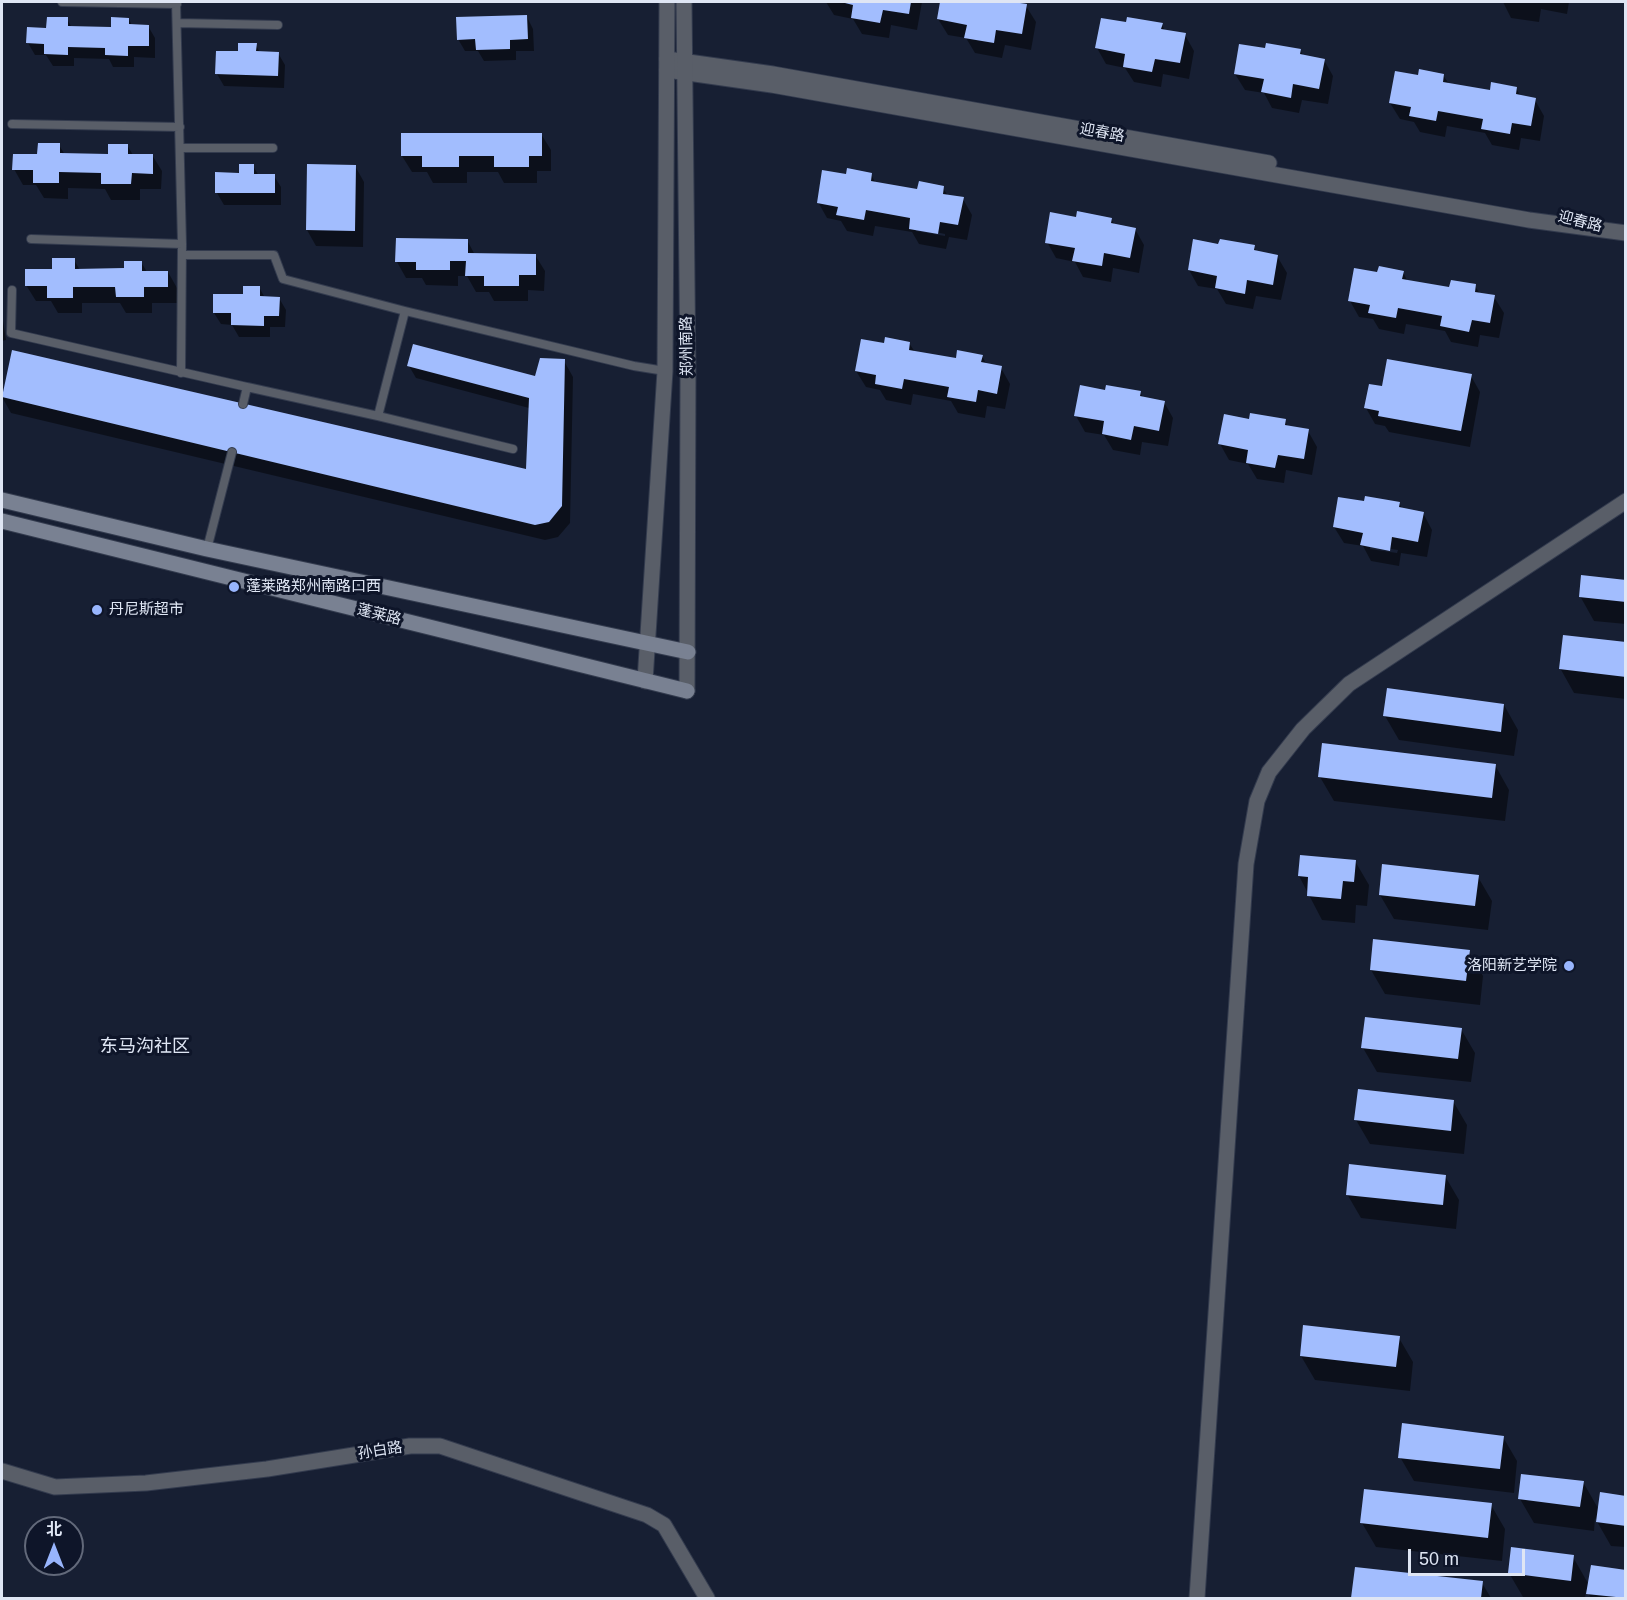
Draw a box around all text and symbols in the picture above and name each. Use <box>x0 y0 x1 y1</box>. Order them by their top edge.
street label: 迎春路 <box>1078 120 1126 146</box>
street label: 迎春路 <box>1556 208 1604 236</box>
street label: 郑州南路 <box>677 316 697 376</box>
place label: 蓬莱路郑州南路口西 <box>246 578 381 596</box>
marker: 蓬莱路郑州南路口西 <box>227 580 241 594</box>
place label: 丹尼斯超市 <box>109 601 184 619</box>
street label: 蓬莱路 <box>355 601 403 629</box>
marker: 丹尼斯超市 <box>90 603 104 617</box>
place label: 洛阳新艺学院 <box>1467 957 1557 975</box>
marker: 洛阳新艺学院 <box>1562 959 1576 973</box>
district label: 东马沟社区 <box>100 1036 190 1058</box>
street label: 孙白路 <box>356 1439 404 1463</box>
north arrow <box>24 1516 84 1576</box>
text: 北 <box>46 1521 62 1538</box>
scale bar <box>1411 1537 1528 1575</box>
text: 50 m <box>1419 1549 1459 1569</box>

